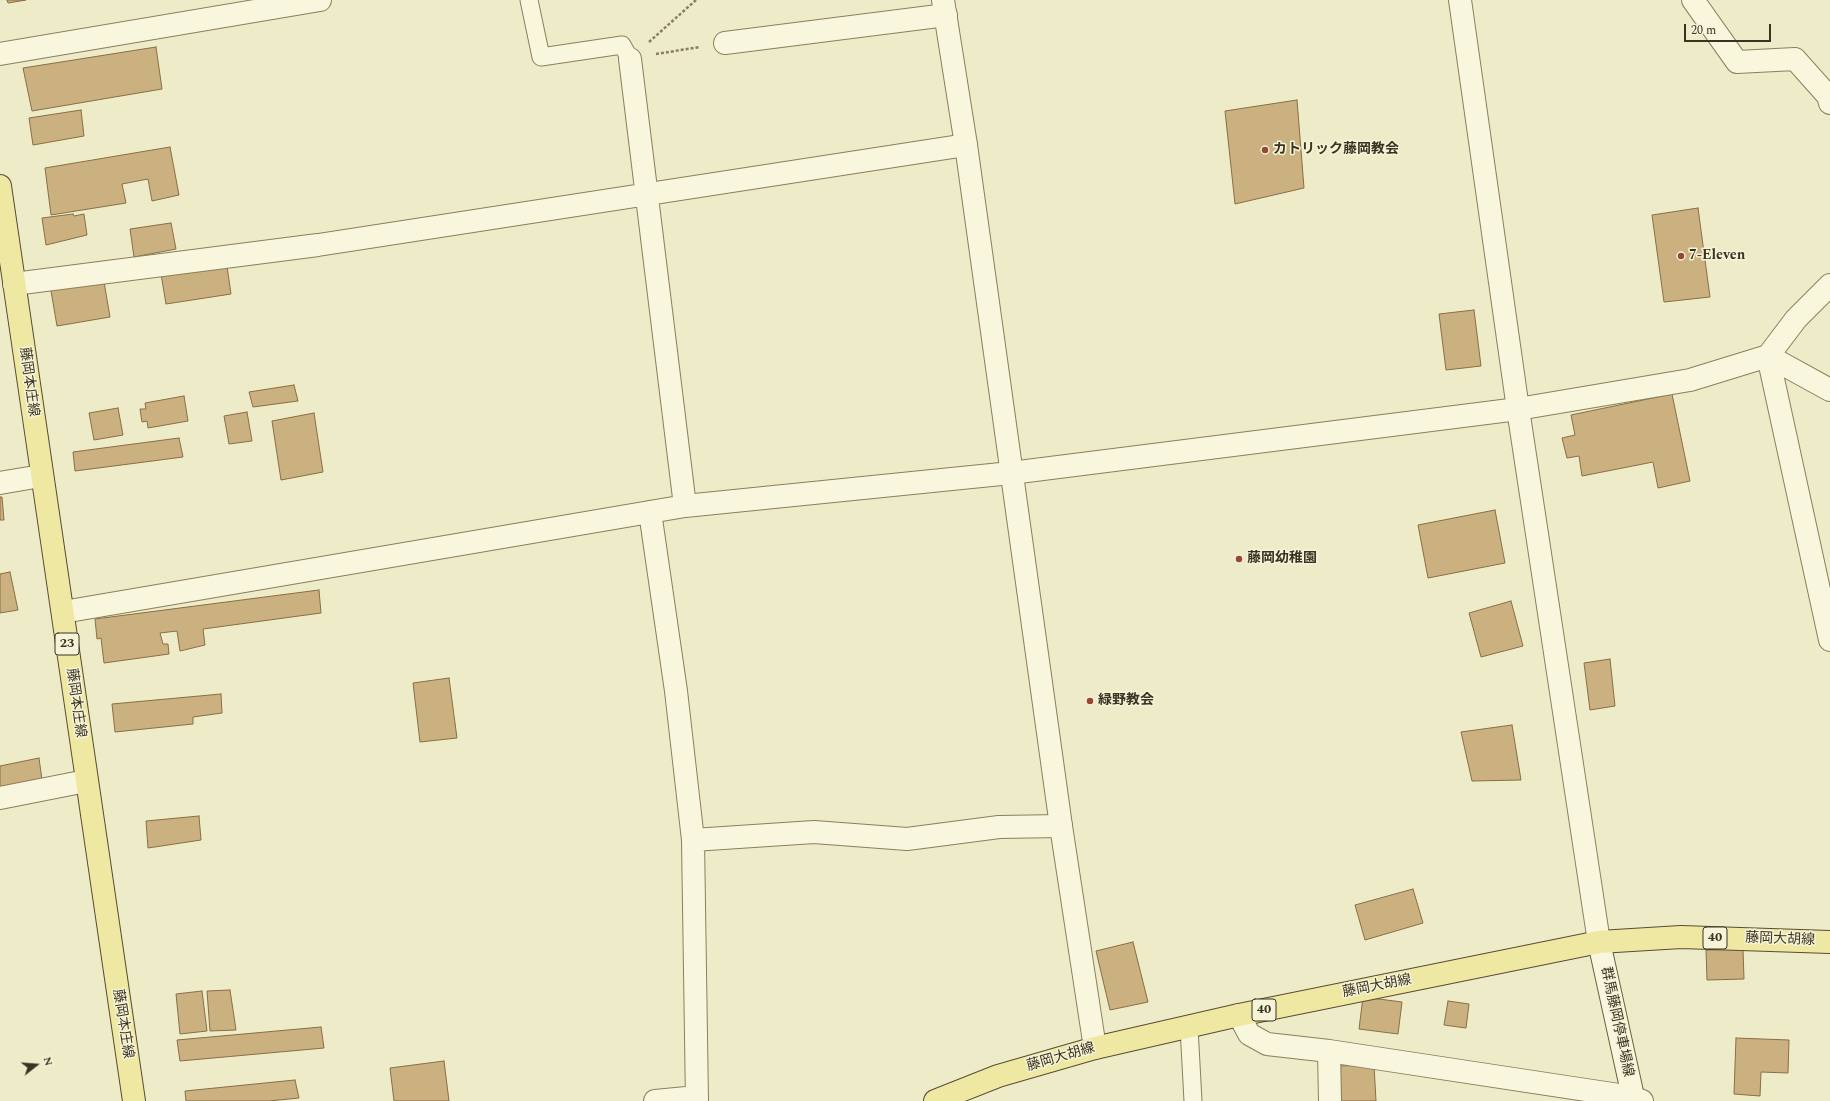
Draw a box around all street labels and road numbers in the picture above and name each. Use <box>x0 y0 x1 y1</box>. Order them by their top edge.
street label: 藤岡本庄線 <box>15 346 41 418</box>
road number: 23 <box>55 633 79 655</box>
street label: 藤岡本庄線 <box>62 667 88 739</box>
road number: 40 <box>1703 927 1727 949</box>
street label: 藤岡大胡線 <box>1745 930 1815 950</box>
street label: 群馬藤岡停車場線 <box>1596 965 1636 1079</box>
street label: 藤岡大胡線 <box>1341 972 1413 1002</box>
street label: 藤岡本庄線 <box>108 988 136 1060</box>
road number: 40 <box>1252 999 1276 1021</box>
street label: 藤岡大胡線 <box>1025 1040 1097 1076</box>

